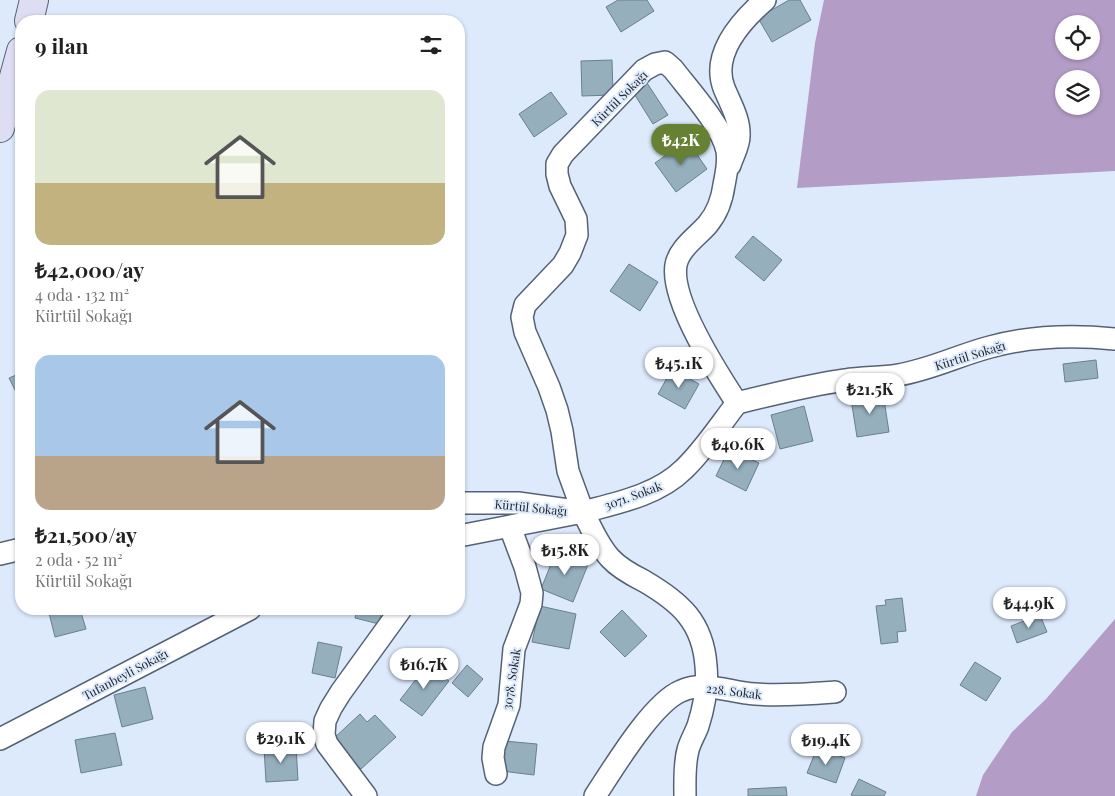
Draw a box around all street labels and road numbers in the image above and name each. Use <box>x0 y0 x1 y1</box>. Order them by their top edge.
street label: Kürtül Sokağı <box>588 66 651 129</box>
street label: Kürtül Sokağı <box>933 337 1008 373</box>
street label: 3071. Sokak <box>602 477 664 513</box>
street label: Kürtül Sokağı <box>494 495 569 519</box>
street label: Tufanbeyli Sokağı <box>80 645 171 703</box>
street label: 3078. Sokak <box>498 647 524 711</box>
street label: 228. Sokak <box>705 680 763 702</box>

